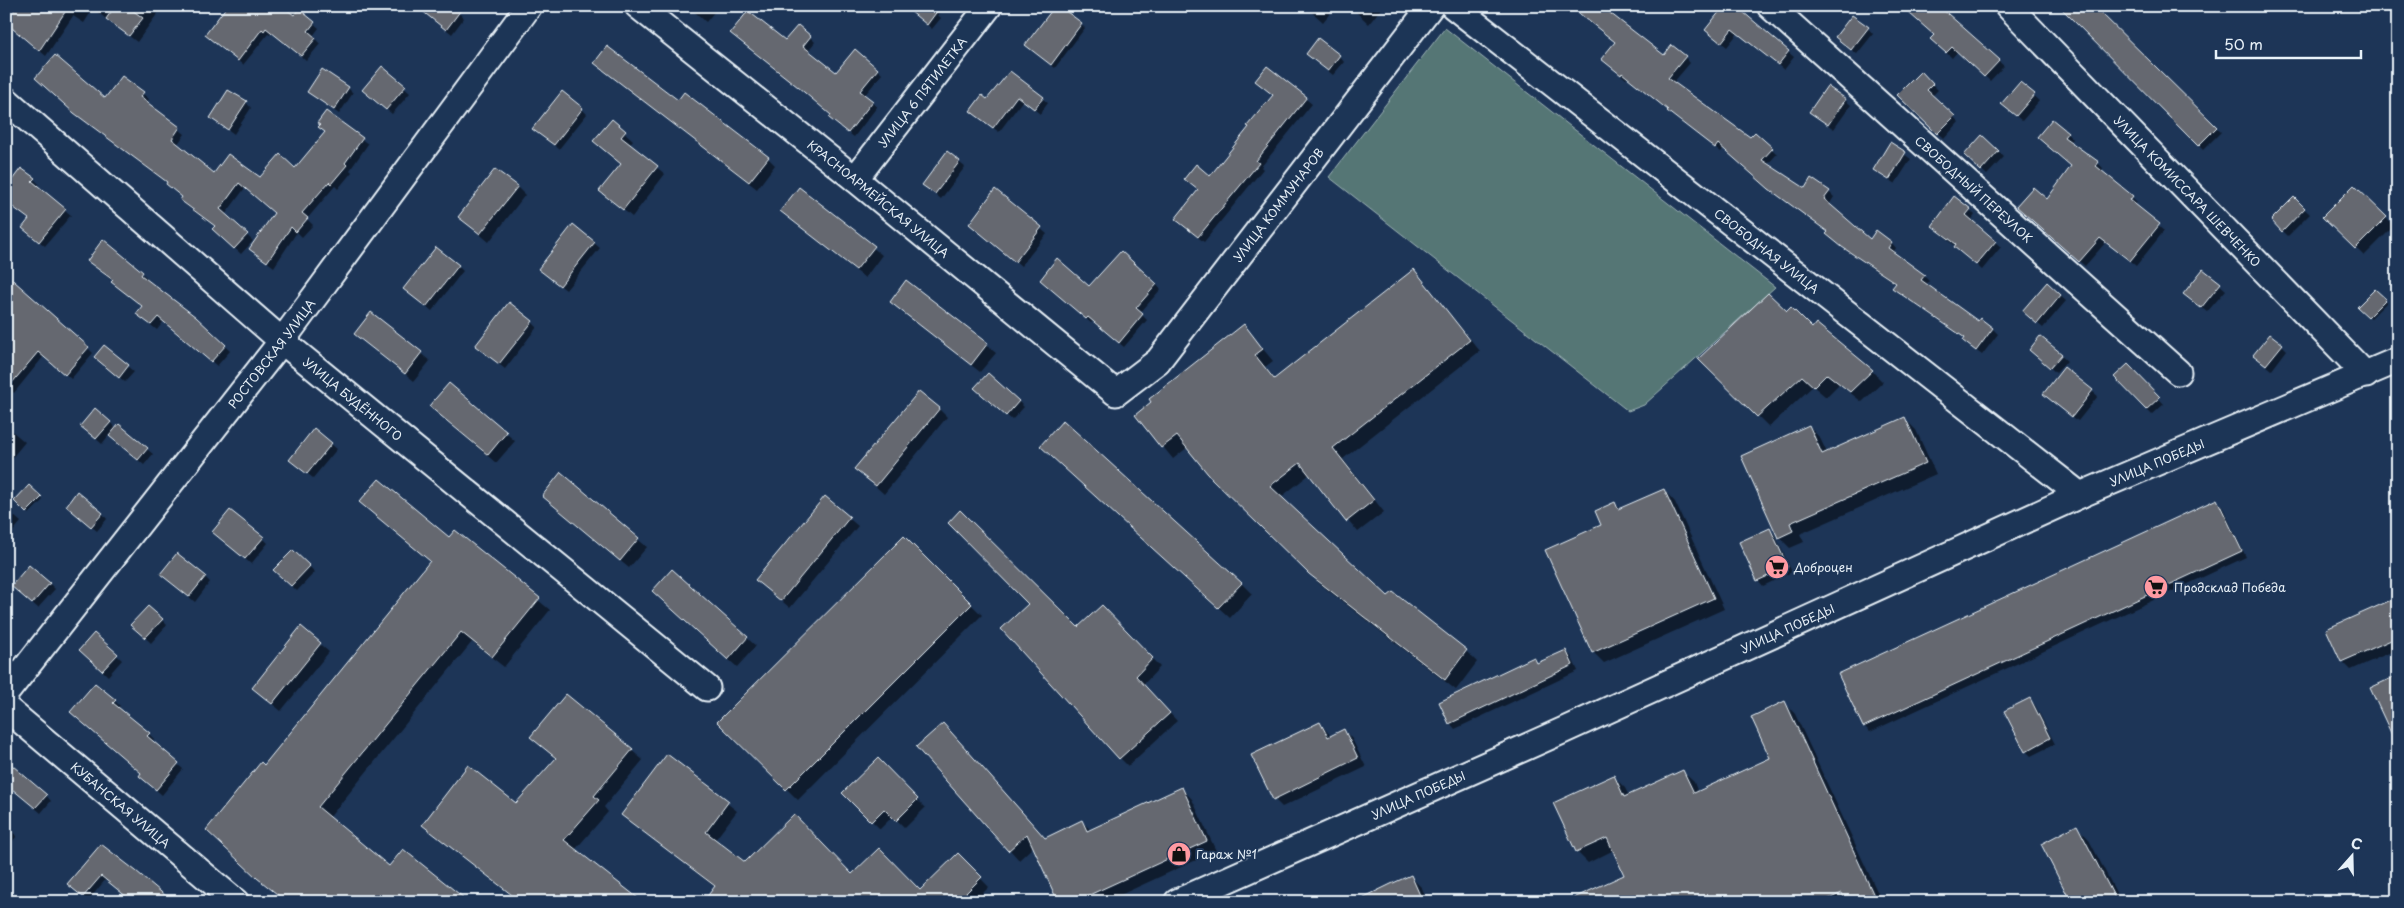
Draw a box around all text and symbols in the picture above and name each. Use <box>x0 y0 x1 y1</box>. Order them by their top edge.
scale bar <box>2216 28 2362 60</box>
text: 50 m <box>2224 32 2263 55</box>
street label: УЛИЦА 6 ПЯТИЛЕТКА <box>874 33 971 151</box>
street label: УЛИЦА КОМИССАРА ШЕВЧЕНКО <box>2110 112 2265 271</box>
street label: СВОБОДНЫЙ ПЕРЕУЛОК <box>1911 131 2037 247</box>
street label: КРАСНОАРМЕЙСКАЯ УЛИЦА <box>804 135 953 262</box>
street label: УЛИЦА КОММУНАРОВ <box>1229 144 1328 265</box>
street label: СВОБОДНАЯ УЛИЦА <box>1711 204 1823 297</box>
street label: РОСТОВСКАЯ УЛИЦА <box>224 295 319 412</box>
street label: УЛИЦА БУДЁННОГО <box>299 353 406 445</box>
street label: УЛИЦА ПОБЕДЫ <box>2107 434 2207 490</box>
supermarket icon: Доброцен <box>1764 554 1790 580</box>
place label: Доброцен <box>1793 558 1853 576</box>
supermarket icon: Продсклад Победа <box>2143 574 2169 600</box>
place label: Продсклад Победа <box>2174 578 2286 596</box>
street label: УЛИЦА ПОБЕДЫ <box>1738 599 1837 658</box>
street label: КУБАНСКАЯ УЛИЦА <box>67 758 174 852</box>
street label: УЛИЦА ПОБЕДЫ <box>1368 766 1468 824</box>
north arrow <box>2326 830 2376 880</box>
text: С <box>2348 832 2365 855</box>
shop icon: Гараж №1 <box>1166 841 1192 867</box>
place label: Гараж №1 <box>1196 845 1257 863</box>

